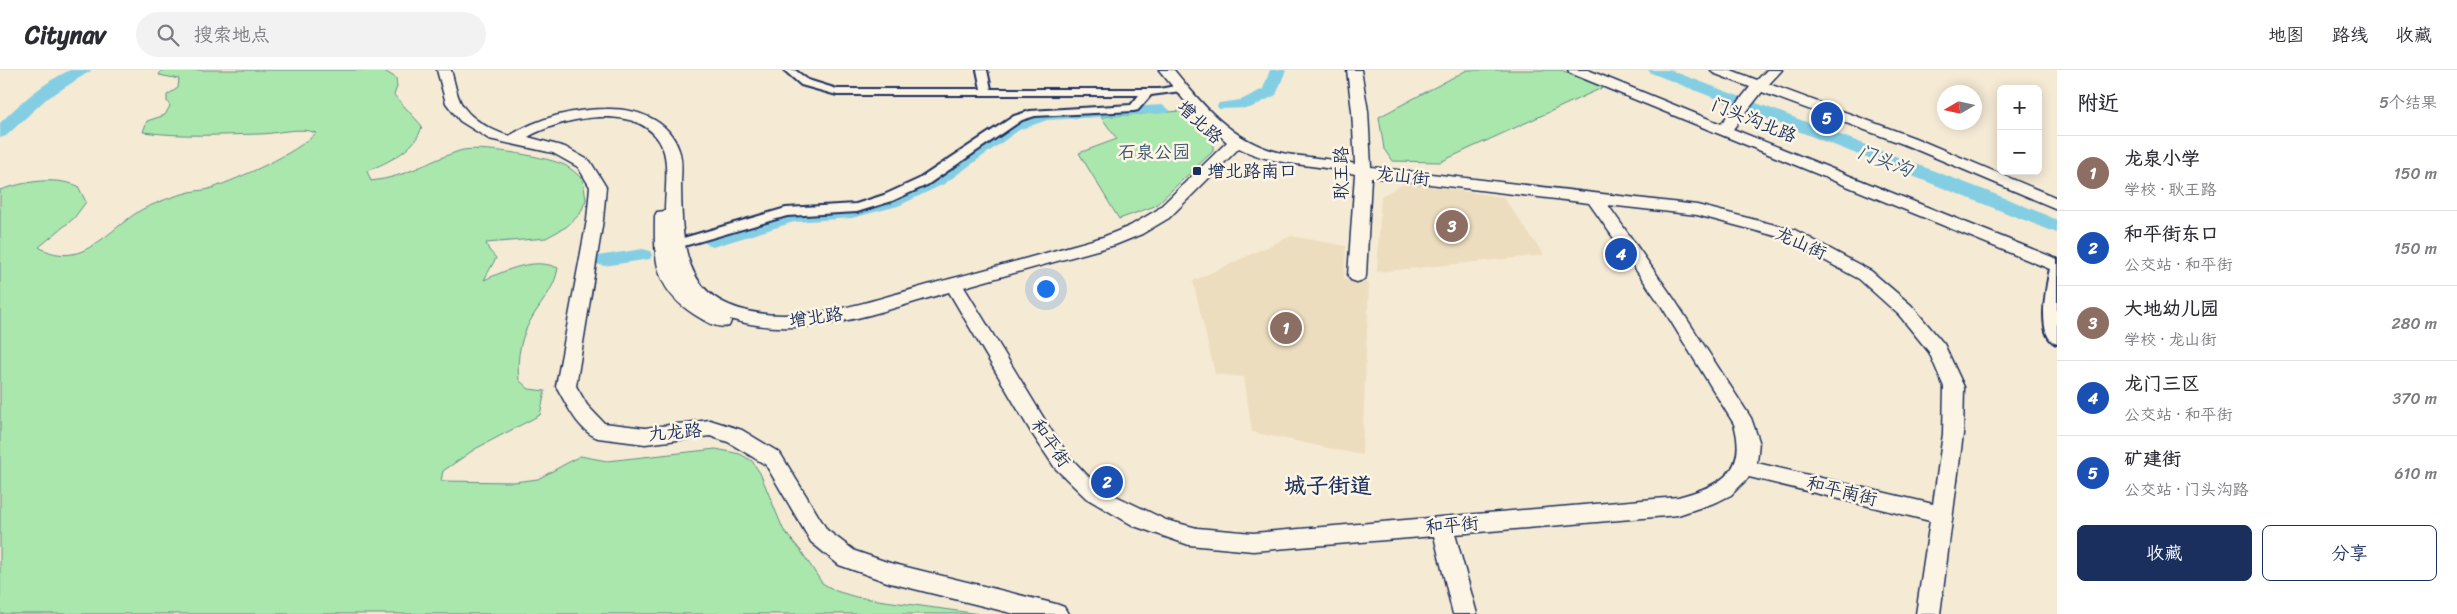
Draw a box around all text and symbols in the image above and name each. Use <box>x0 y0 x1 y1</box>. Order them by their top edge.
search box <box>136 12 486 57</box>
text: Citynav <box>25 14 106 56</box>
text: 搜索地点 <box>194 18 270 51</box>
text: 地图 <box>2268 19 2304 51</box>
text: 路线 <box>2332 19 2368 51</box>
text: 收藏 <box>2396 19 2432 51</box>
icon: search <box>154 21 182 49</box>
text: 附近 <box>2077 84 2119 122</box>
north arrow <box>1937 85 1982 130</box>
map controls <box>1997 85 2042 175</box>
button: + <box>1997 85 2042 130</box>
street label: 门头沟北路 <box>1706 88 1802 152</box>
text: 5个结果 <box>2379 88 2437 117</box>
street label: 增北路 <box>1169 92 1231 152</box>
pin: 5 <box>1811 99 1843 137</box>
button: − <box>1997 130 2042 175</box>
water label: 门头沟 <box>1852 135 1919 187</box>
park label: 石泉公园 <box>1118 136 1190 168</box>
text: 龙泉小学 <box>2124 142 2200 175</box>
street label: 耿王路 <box>1325 146 1357 200</box>
place label: 增北路南口 <box>1207 155 1297 187</box>
street label: 龙山街 <box>1374 157 1432 195</box>
text: 1 <box>2090 159 2096 188</box>
text: 150 m <box>2394 159 2437 188</box>
marker: 增北路南口 <box>1191 165 1203 177</box>
text: 学校 · 耿王路 <box>2124 175 2217 204</box>
pin: 3 <box>1436 207 1468 245</box>
street label: 龙山街 <box>1770 217 1832 269</box>
text: 和平街东口 <box>2124 217 2219 250</box>
text: 2 <box>2088 234 2098 263</box>
text: 150 m <box>2394 234 2437 263</box>
pin: 4 <box>1605 235 1637 273</box>
text: 公交站 · 和平街 <box>2124 250 2233 279</box>
your location <box>1033 276 1059 302</box>
text: 大地幼儿园 <box>2124 292 2219 325</box>
street label: 增北路 <box>787 297 845 337</box>
pin: 1 <box>1270 309 1302 347</box>
text: 3 <box>2089 309 2097 338</box>
text: 280 m <box>2392 309 2437 338</box>
text: 学校 · 龙山街 <box>2124 325 2217 354</box>
text: 龙门三区 <box>2124 367 2200 400</box>
text: 4 <box>2088 384 2098 413</box>
text: 370 m <box>2393 384 2437 413</box>
text: 公交站 · 和平街 <box>2124 400 2233 429</box>
street label: 和平街 <box>1022 412 1080 474</box>
street label: 九龙路 <box>647 414 703 450</box>
text: 矿建街 <box>2124 442 2181 475</box>
text: 5 <box>2088 459 2098 488</box>
text: 610 m <box>2394 459 2437 488</box>
pin: 2 <box>1091 463 1123 501</box>
district label: 城子街道 <box>1284 466 1372 505</box>
street label: 和平南街 <box>1803 467 1881 515</box>
text: 公交站 · 门头沟路 <box>2124 475 2249 504</box>
street label: 和平街 <box>1424 507 1480 543</box>
button: 收藏 <box>2077 525 2252 581</box>
button: 分享 <box>2262 525 2437 581</box>

